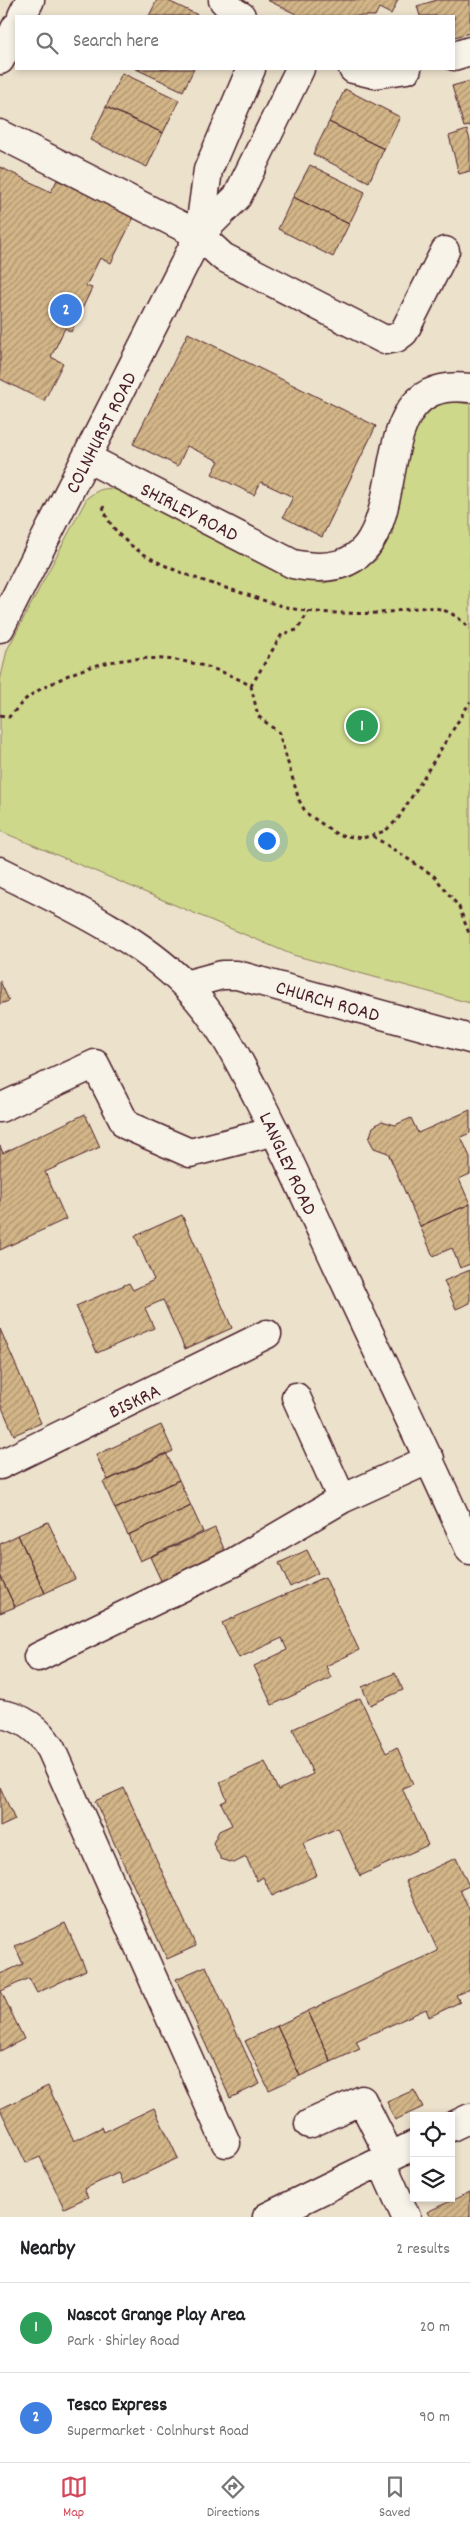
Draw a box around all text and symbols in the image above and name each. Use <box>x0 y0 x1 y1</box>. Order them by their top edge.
search box <box>15 15 455 70</box>
icon: search <box>33 29 61 57</box>
text: Search here <box>73 29 159 56</box>
pin: 2 <box>50 291 82 329</box>
street label: COLNHURST ROAD <box>60 368 145 499</box>
street label: SHIRLEY ROAD <box>135 477 242 550</box>
pin: 1 <box>346 707 378 745</box>
your location <box>254 828 280 854</box>
street label: CHURCH ROAD <box>272 975 382 1031</box>
street label: LANGLEY ROAD <box>250 1108 322 1220</box>
street label: BISKRA <box>105 1378 166 1427</box>
map controls <box>410 2112 455 2202</box>
button: locate <box>410 2112 455 2157</box>
button: layers <box>410 2157 455 2202</box>
text: Nearby <box>20 2235 75 2265</box>
text: 2 results <box>396 2238 450 2261</box>
text: Nascot Grange Play Area <box>67 2303 245 2330</box>
text: 1 <box>34 2316 38 2339</box>
text: 20 m <box>420 2316 450 2339</box>
text: Park · Shirley Road <box>67 2330 179 2353</box>
text: Tesco Express <box>67 2393 167 2420</box>
text: 2 <box>33 2406 40 2429</box>
text: 90 m <box>419 2406 450 2429</box>
text: Supermarket · Colnhurst Road <box>67 2420 249 2443</box>
tab: Map <box>60 2473 88 2523</box>
tab: Directions <box>207 2473 260 2523</box>
tab: Saved <box>379 2473 410 2523</box>

